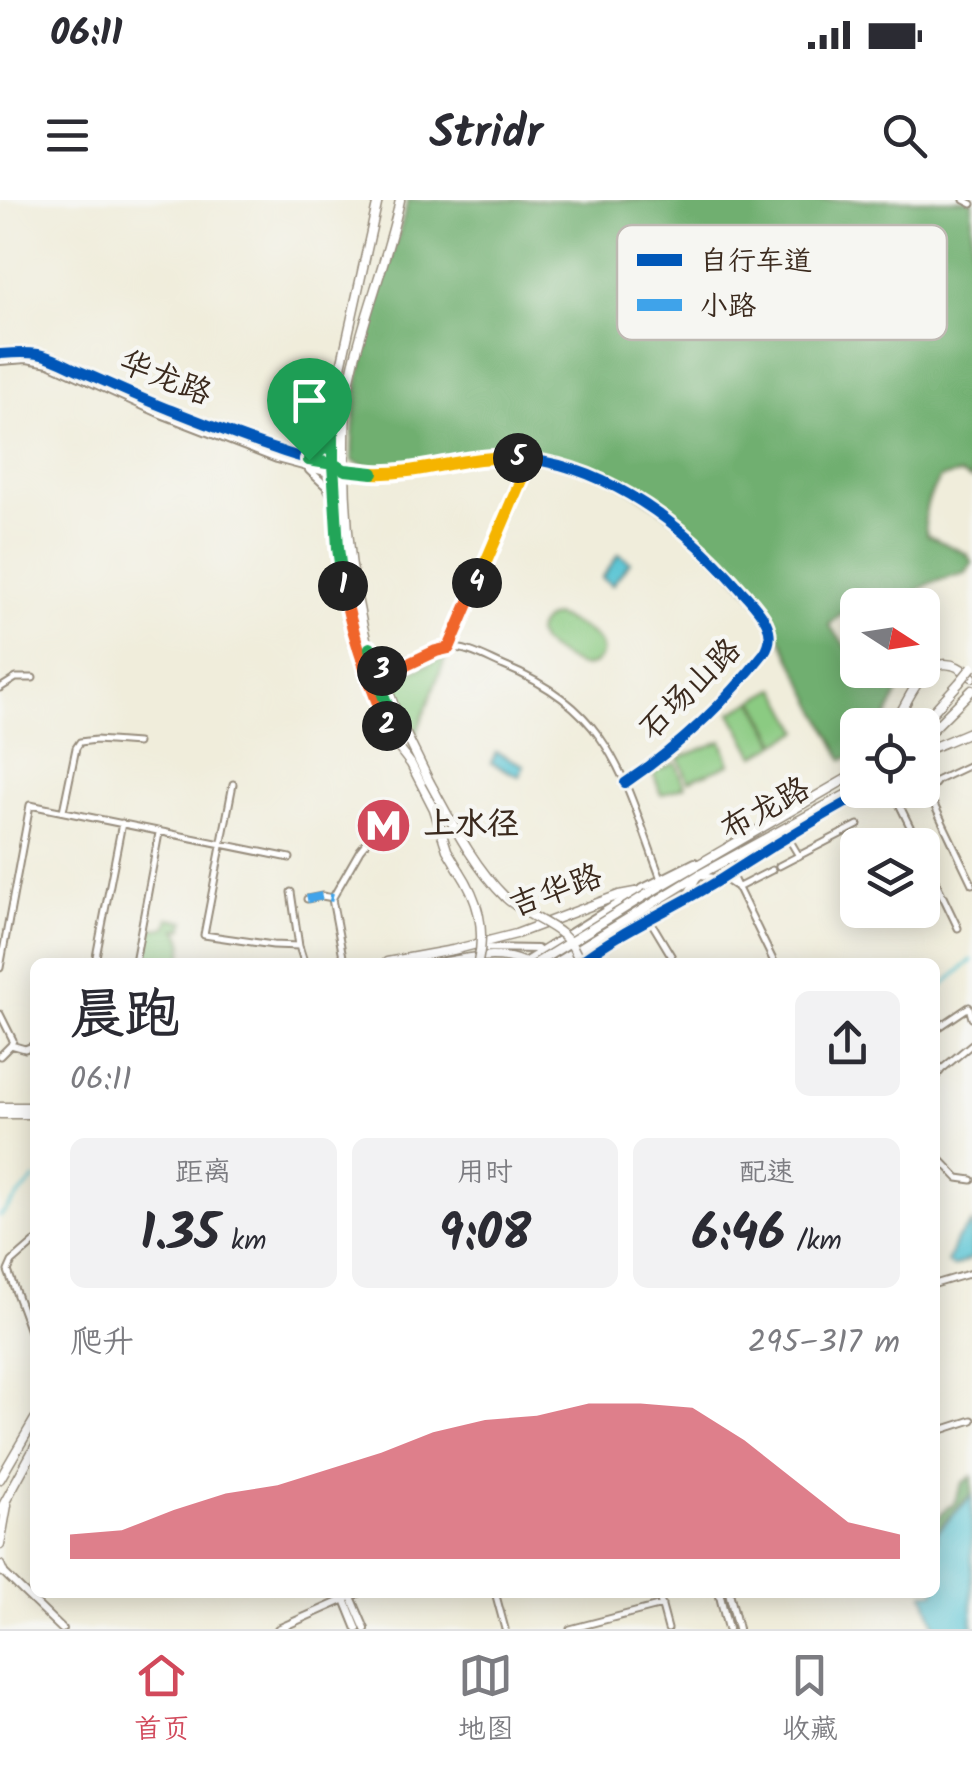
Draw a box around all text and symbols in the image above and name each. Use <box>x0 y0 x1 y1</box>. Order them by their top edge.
text: 06:11 <box>50 5 122 65</box>
text: Stridr <box>429 99 543 171</box>
icon: menu <box>40 108 95 163</box>
icon: search <box>877 108 932 163</box>
legend <box>617 225 947 340</box>
text: 自行车道 <box>700 240 812 285</box>
text: 小路 <box>700 285 756 330</box>
street label: 华龙路 <box>111 337 219 421</box>
pin <box>267 358 352 461</box>
icon: arrive <box>282 373 337 428</box>
pin: 5 <box>493 433 543 483</box>
text: 5 <box>511 435 525 480</box>
pin: 4 <box>452 558 502 608</box>
text: 4 <box>469 560 485 605</box>
pin: 1 <box>318 561 368 611</box>
text: 1 <box>339 563 347 608</box>
north arrow <box>840 588 940 688</box>
map controls <box>840 588 940 928</box>
street label: 石场山路 <box>628 627 754 753</box>
pin: 3 <box>357 646 407 696</box>
text: 3 <box>374 648 390 693</box>
pin: 2 <box>362 701 412 751</box>
text: 2 <box>379 703 395 748</box>
button: locate <box>840 708 940 808</box>
street label: 布龙路 <box>712 764 820 856</box>
metro station icon: 上水径 <box>354 795 414 855</box>
place label: 上水径 <box>423 800 519 851</box>
button: layers <box>840 828 940 928</box>
street label: 吉华路 <box>502 852 610 932</box>
text: 晨跑 <box>70 974 180 1061</box>
button: share <box>795 991 900 1096</box>
text: 06:11 <box>70 1055 132 1106</box>
text: 距离 <box>175 1151 231 1196</box>
text: 用时 <box>457 1151 513 1196</box>
text: 配速 <box>739 1151 795 1196</box>
text: 1.35 <box>140 1196 220 1276</box>
text: 9:08 <box>439 1196 531 1276</box>
text: 6:46 <box>692 1196 785 1276</box>
text: km <box>220 1219 266 1264</box>
text: /km <box>785 1219 842 1264</box>
text: 爬升 <box>70 1318 134 1369</box>
text: 295–317 m <box>748 1318 900 1369</box>
tab: 首页 <box>134 1648 190 1753</box>
tab: 地图 <box>458 1648 514 1753</box>
tab: 收藏 <box>782 1648 838 1753</box>

